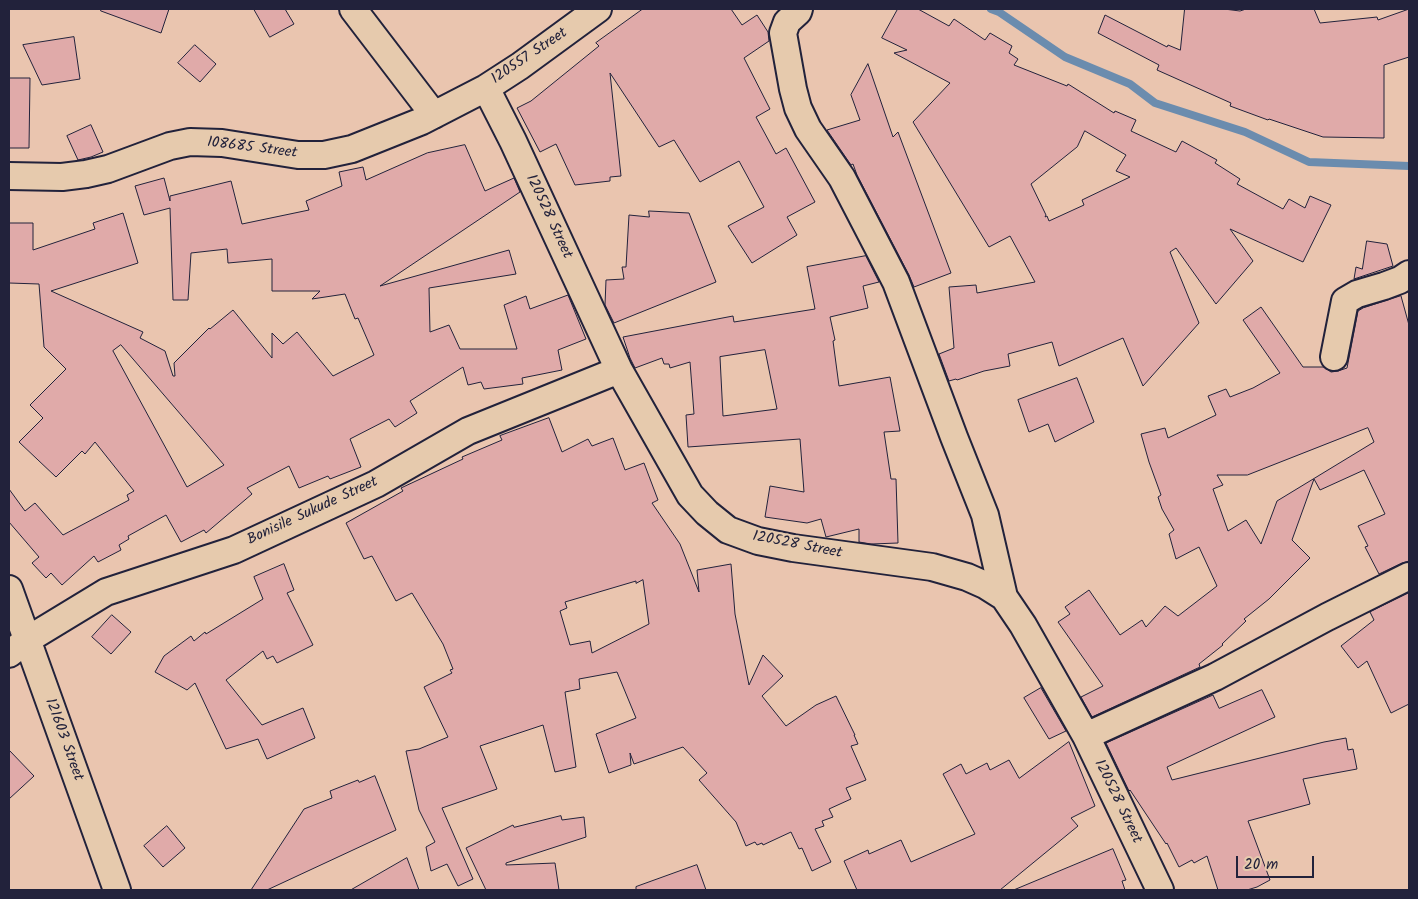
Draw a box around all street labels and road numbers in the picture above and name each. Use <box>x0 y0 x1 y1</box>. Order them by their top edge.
street label: 120557 Street <box>488 25 572 89</box>
street label: 108685 Street <box>206 135 298 163</box>
street label: 120528 Street <box>521 172 575 262</box>
street label: Bonisile Sukude Street <box>245 474 381 550</box>
street label: 120528 Street <box>751 529 843 563</box>
street label: 121603 Street <box>40 696 86 784</box>
street label: 120528 Street <box>1089 757 1145 847</box>

